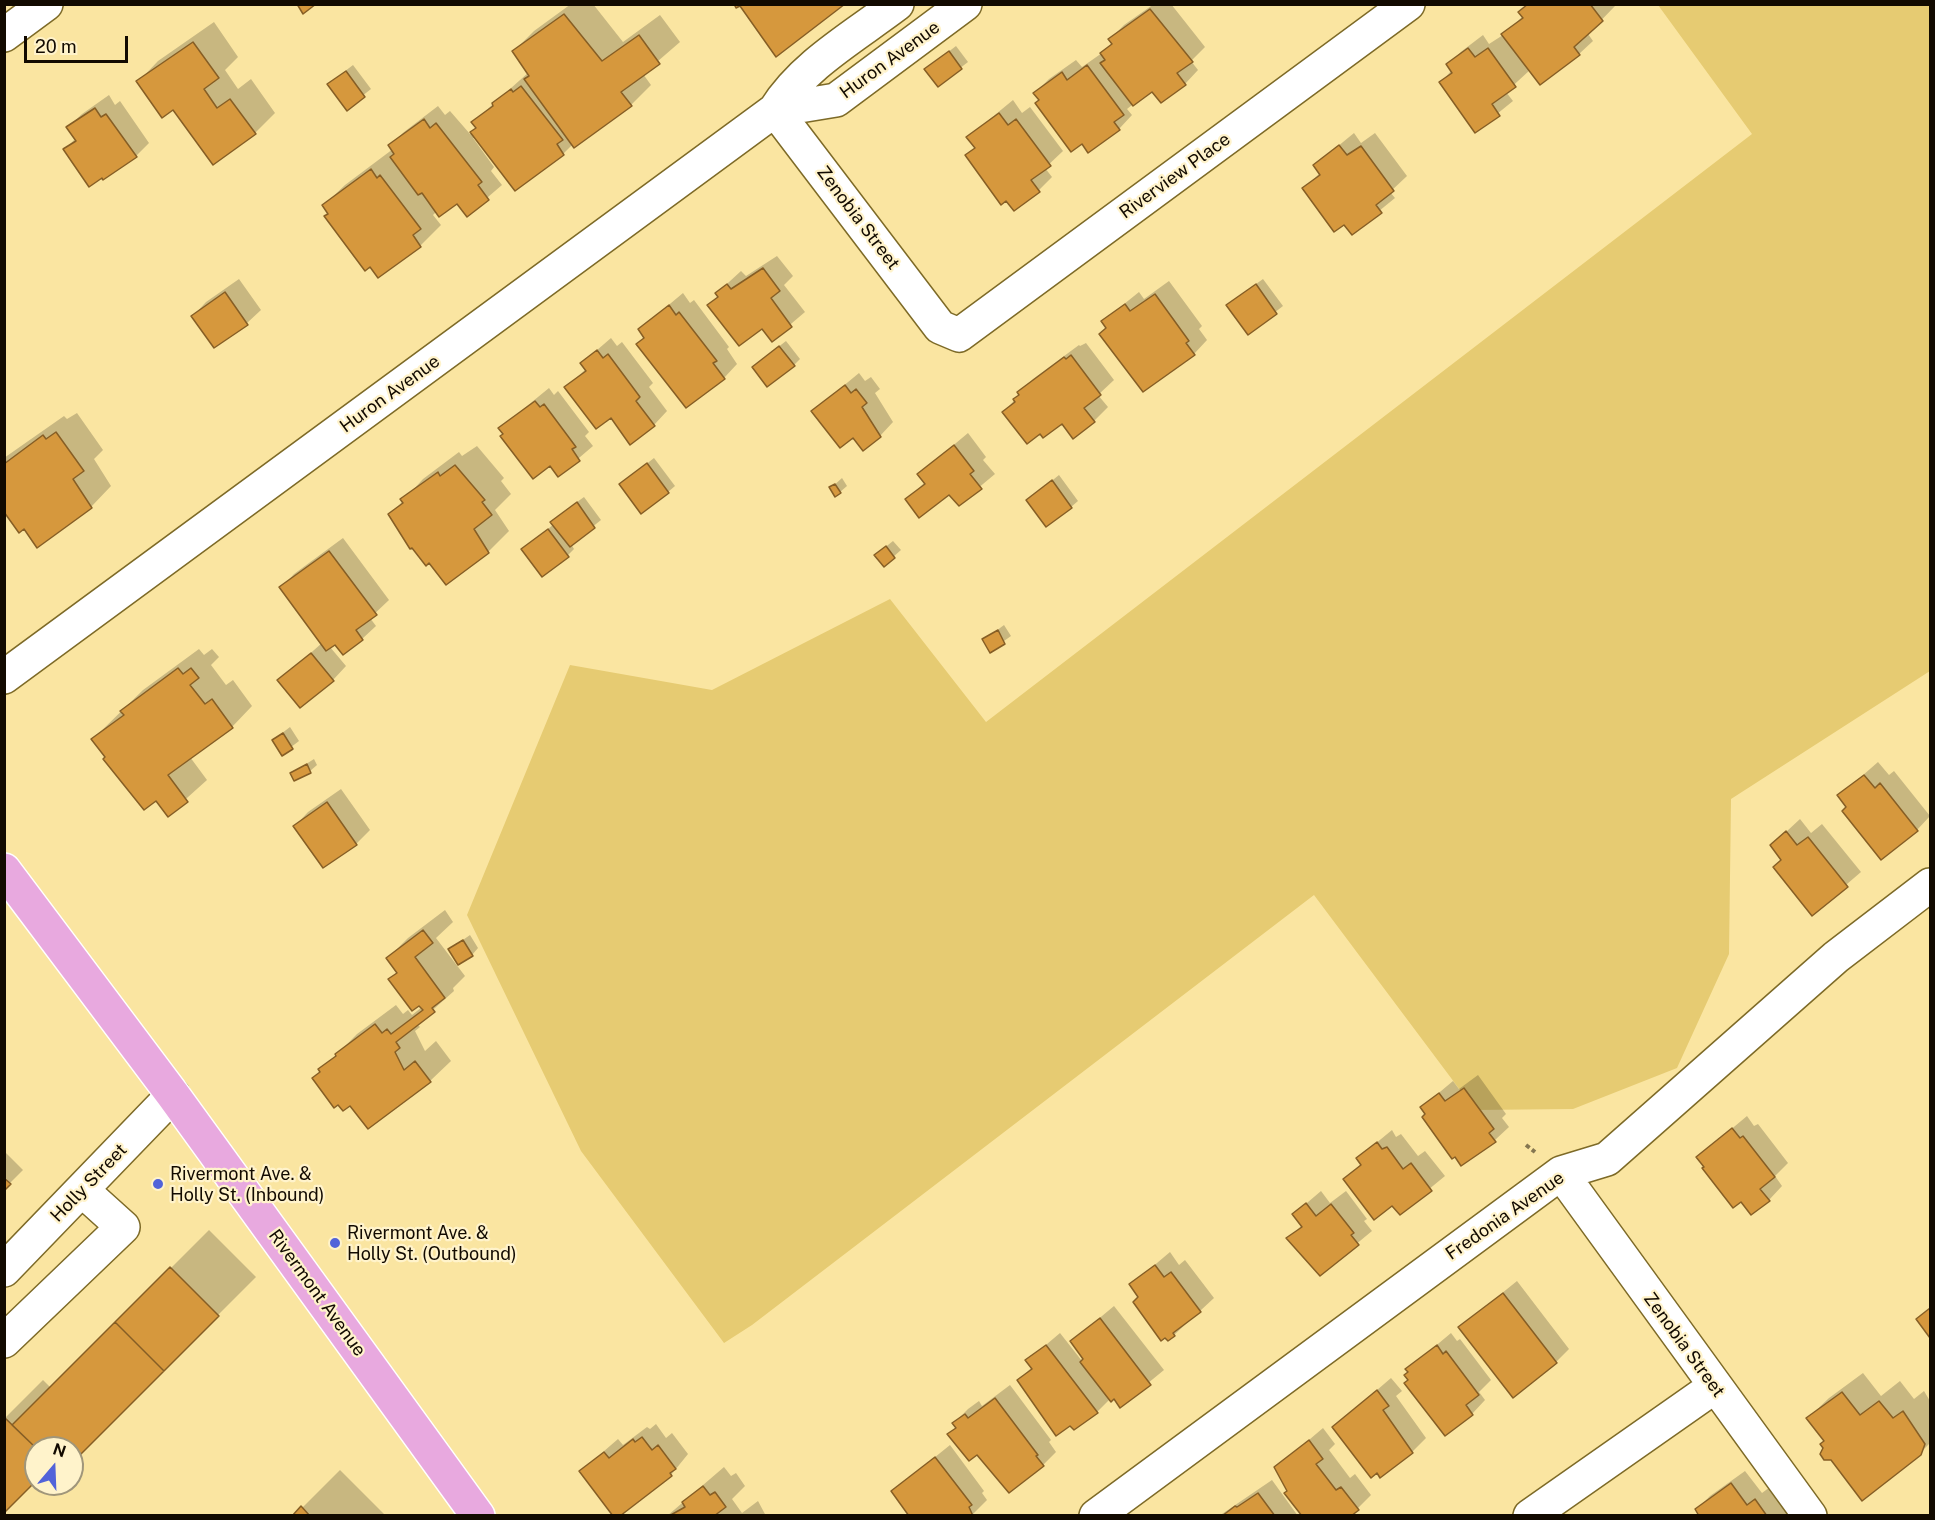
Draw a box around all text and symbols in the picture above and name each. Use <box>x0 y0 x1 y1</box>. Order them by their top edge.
street label: Huron Avenue <box>836 17 944 103</box>
scale bar <box>27 24 130 62</box>
text: 20 m <box>35 36 77 57</box>
street label: Riverview Place <box>1115 129 1235 223</box>
street label: Zenobia Street <box>812 162 904 274</box>
street label: Huron Avenue <box>336 351 444 437</box>
street label: Holly Street <box>46 1139 132 1227</box>
place label: Rivermont Ave. & Holly St. (Inbound) <box>170 1163 324 1206</box>
street label: Fredonia Avenue <box>1442 1167 1568 1265</box>
marker: Rivermont Ave. & Holly St. (Inbound) <box>151 1177 165 1191</box>
place label: Rivermont Ave. & Holly St. (Outbound) <box>347 1222 516 1264</box>
street label: Rivermont Avenue <box>264 1225 370 1361</box>
marker: Rivermont Ave. & Holly St. (Outbound) <box>328 1236 342 1250</box>
street label: Zenobia Street <box>1639 1288 1729 1402</box>
north arrow <box>24 1436 84 1496</box>
text: N <box>50 1439 68 1461</box>

